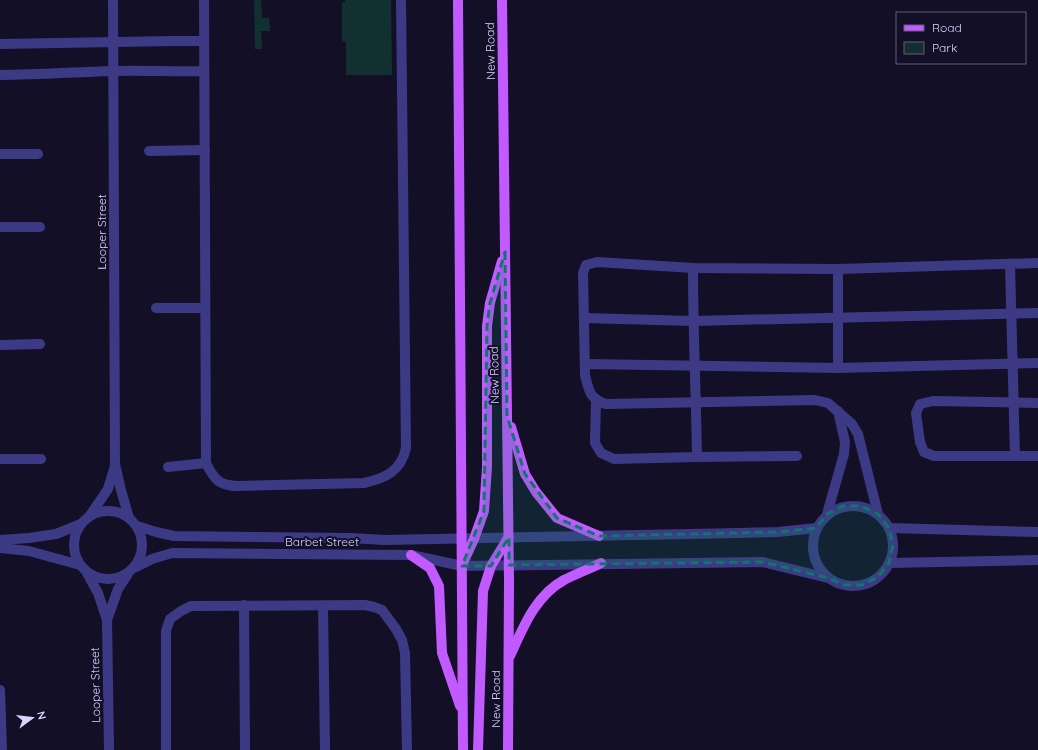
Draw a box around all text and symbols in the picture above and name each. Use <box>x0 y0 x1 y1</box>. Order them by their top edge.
legend <box>896 12 1026 64</box>
text: Road <box>932 20 962 35</box>
street label: New Road <box>482 22 498 80</box>
text: Park <box>932 40 957 55</box>
street label: Looper Street <box>94 194 109 270</box>
street label: New Road <box>486 346 502 404</box>
street label: Barbet Street <box>285 534 359 549</box>
street label: Looper Street <box>87 647 103 723</box>
street label: New Road <box>488 670 503 728</box>
north arrow <box>12 698 52 738</box>
text: N <box>34 710 49 721</box>

